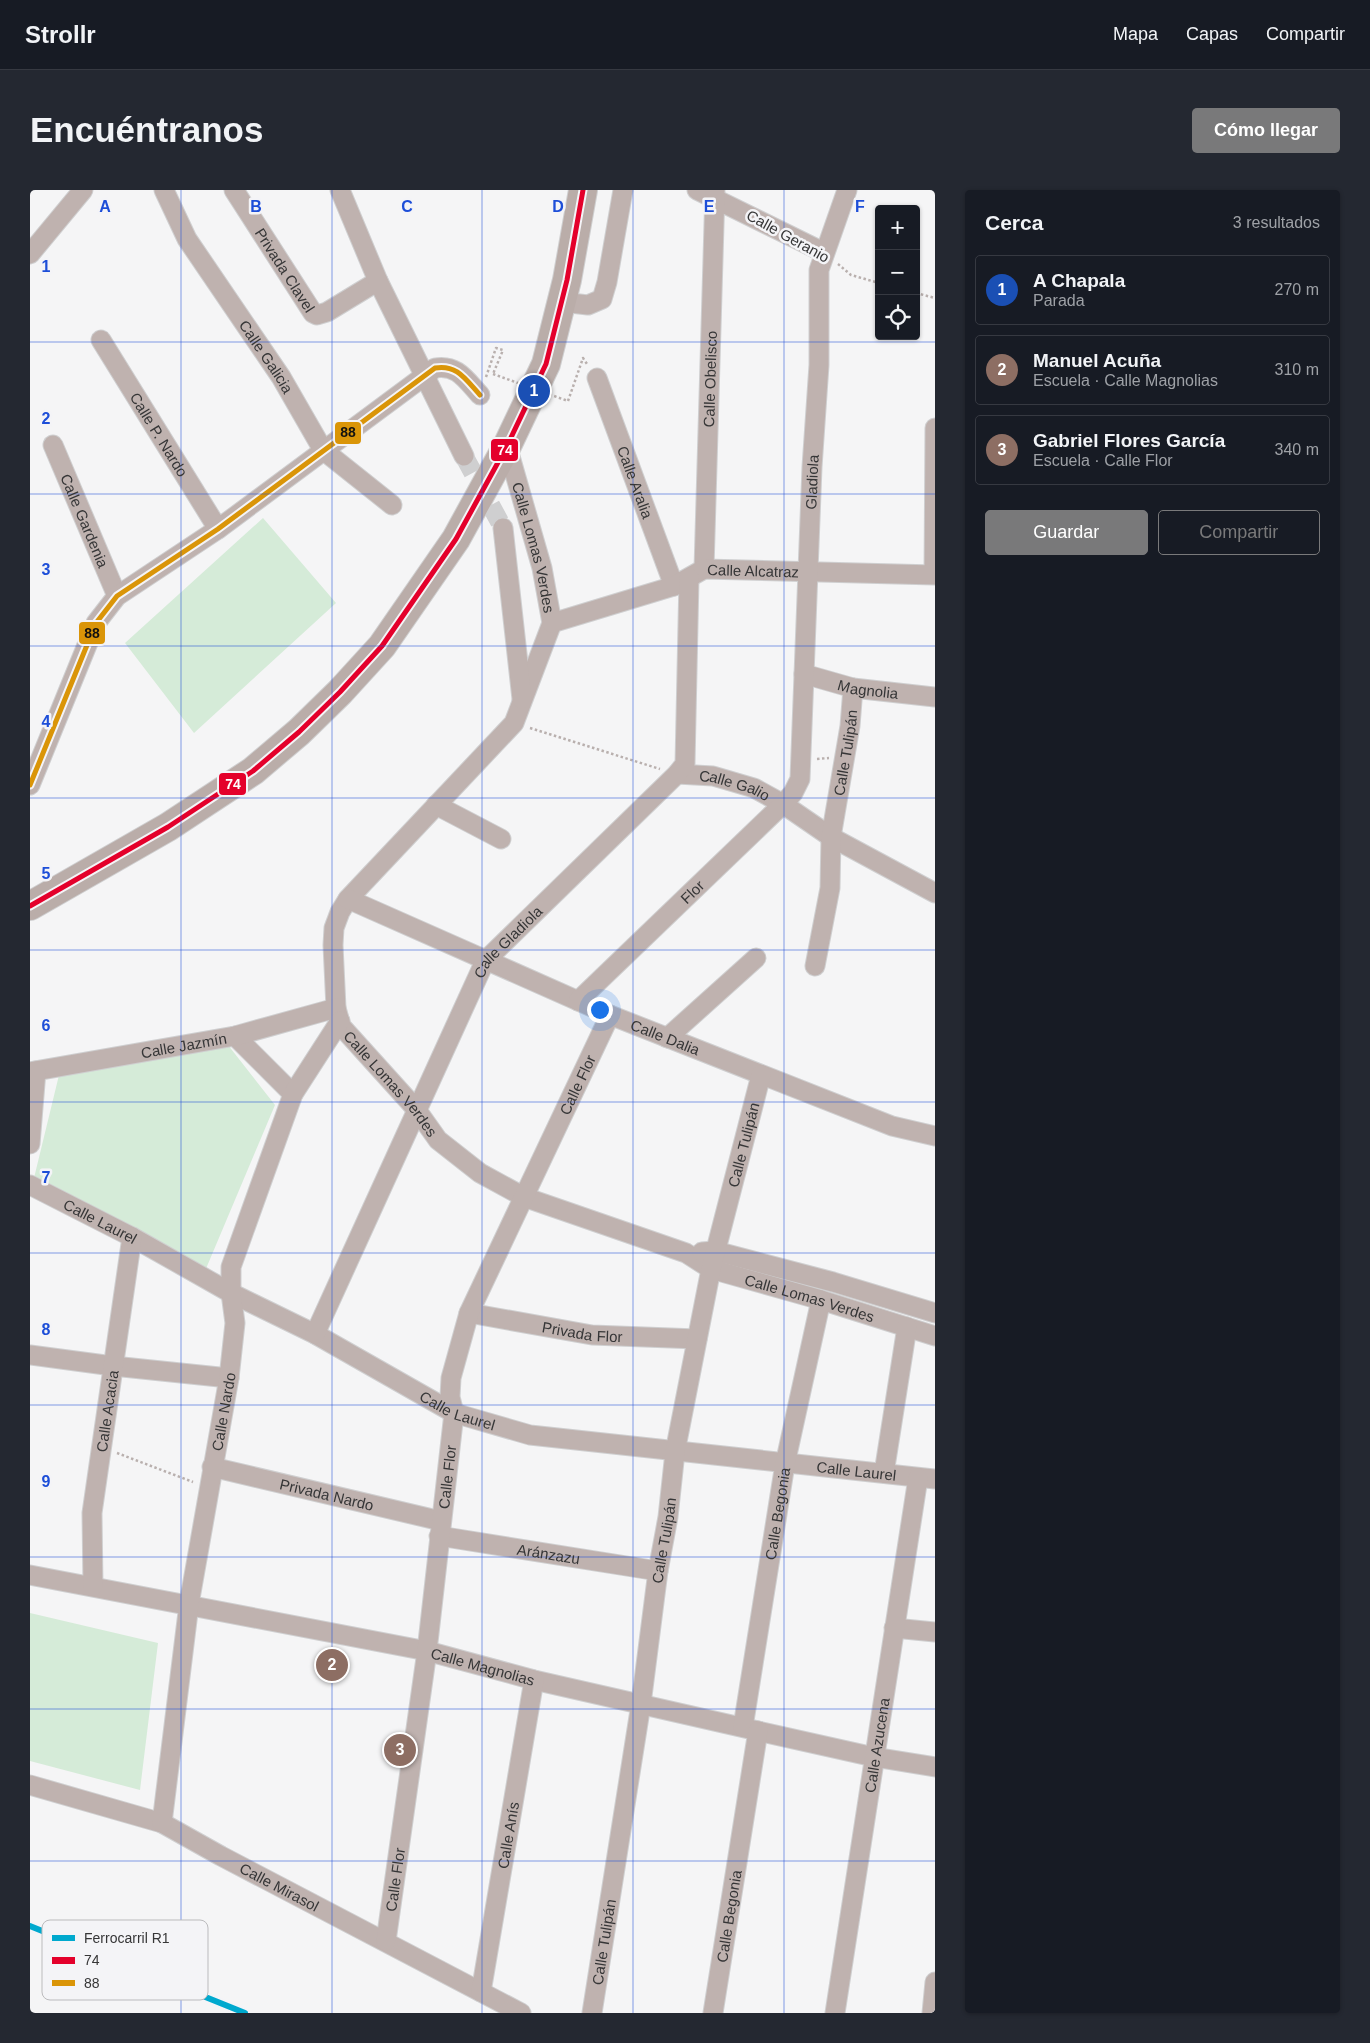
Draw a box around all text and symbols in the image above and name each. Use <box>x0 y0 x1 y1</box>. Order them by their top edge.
text: Strollr <box>25 21 96 48</box>
text: Mapa <box>1113 24 1158 44</box>
text: Capas <box>1186 24 1238 44</box>
text: Compartir <box>1266 24 1345 44</box>
button: Cómo llegar <box>1192 108 1340 153</box>
text: Encuéntranos <box>30 110 263 149</box>
text: A <box>99 198 111 215</box>
text: B <box>250 198 262 215</box>
text: C <box>401 198 413 215</box>
text: D <box>552 198 564 215</box>
text: E <box>704 198 715 215</box>
text: F <box>855 198 865 215</box>
map controls <box>875 205 920 340</box>
button: + <box>875 205 920 250</box>
street label: Calle Geranio <box>744 206 832 266</box>
text: Cerca <box>985 211 1043 234</box>
text: 3 resultados <box>1233 214 1320 231</box>
street label: Privada Clavel <box>252 225 319 315</box>
button: − <box>875 250 920 295</box>
text: 1 <box>42 258 51 275</box>
text: A Chapala <box>1033 270 1125 291</box>
text: 1 <box>998 281 1006 298</box>
text: 270 m <box>1275 281 1319 298</box>
text: Parada <box>1033 292 1085 309</box>
button: locate <box>875 295 920 340</box>
street label: Calle Galicia <box>236 317 297 397</box>
street label: Calle Obelisco <box>700 330 719 428</box>
text: Manuel Acuña <box>1033 350 1161 371</box>
text: 2 <box>998 361 1006 378</box>
text: 310 m <box>1275 361 1319 378</box>
pin: 1 <box>518 372 550 410</box>
text: Escuela · Calle Magnolias <box>1033 372 1218 389</box>
street label: Calle P. Nardo <box>127 389 192 480</box>
text: 2 <box>42 410 51 427</box>
line badge: 88 <box>334 421 362 445</box>
text: 88 <box>340 424 356 440</box>
text: Gabriel Flores García <box>1033 430 1225 451</box>
line badge: 74 <box>490 438 519 462</box>
text: 3 <box>998 441 1006 458</box>
text: 340 m <box>1275 441 1319 458</box>
text: 74 <box>497 442 513 458</box>
street label: Calle Aralia <box>614 444 657 521</box>
text: Escuela · Calle Flor <box>1033 452 1173 469</box>
street label: Gladiola <box>802 453 821 510</box>
street label: Calle Gardenia <box>58 471 113 571</box>
street label: Calle Lomas Verdes <box>509 480 558 614</box>
button: Guardar <box>985 510 1148 555</box>
button: Compartir <box>1158 510 1320 555</box>
text: 3 <box>42 561 51 578</box>
street label: Calle Alcatraz <box>707 561 799 580</box>
line badge: 88 <box>78 621 106 645</box>
text: 88 <box>84 625 100 641</box>
street label: Magnolia <box>836 676 900 701</box>
street label: Calle Tulipán <box>830 709 860 797</box>
text: 4 <box>42 713 51 730</box>
street label: Calle Galio <box>699 767 773 804</box>
line badge: 74 <box>218 772 247 796</box>
text: 74 <box>225 776 241 792</box>
text: 5 <box>42 865 51 882</box>
street label: Flor <box>677 876 707 907</box>
street label: Calle Gladiola <box>470 902 546 981</box>
your location <box>587 997 613 1023</box>
street label: Calle Dalia <box>628 1016 703 1058</box>
text: 6 <box>42 1017 51 1034</box>
street label: Calle Lomas Verdes <box>341 1027 441 1140</box>
street label: Calle Jazmín <box>139 1029 228 1061</box>
street label: Calle Flor <box>556 1052 598 1117</box>
street label: Calle Tulipán <box>724 1101 762 1189</box>
text: 7 <box>42 1169 51 1186</box>
street label: Calle Laurel <box>61 1195 140 1247</box>
street label: Calle Lomas Verdes <box>743 1270 876 1325</box>
street label: Privada Flor <box>541 1318 623 1345</box>
text: 8 <box>42 1321 51 1338</box>
street label: Calle Acacia <box>92 1368 121 1453</box>
street label: Calle Nardo <box>208 1372 238 1452</box>
street label: Calle Laurel <box>417 1387 497 1433</box>
street label: Calle Flor <box>435 1444 459 1510</box>
street label: Calle Laurel <box>816 1458 897 1483</box>
street label: Calle Begonia <box>761 1466 793 1561</box>
text: 9 <box>42 1473 51 1490</box>
street label: Privada Nardo <box>278 1475 375 1513</box>
street label: Calle Tulipán <box>648 1497 679 1584</box>
street label: Aránzazu <box>516 1540 581 1567</box>
street label: Calle Magnolias <box>429 1644 537 1688</box>
pin: 2 <box>316 1646 348 1684</box>
street label: Calle Azucena <box>861 1696 892 1794</box>
pin: 3 <box>384 1731 416 1769</box>
street label: Calle Anís <box>494 1801 522 1870</box>
street label: Calle Flor <box>382 1847 408 1913</box>
street label: Calle Mirasol <box>237 1859 322 1914</box>
street label: Calle Begonia <box>713 1868 744 1964</box>
street label: Calle Tulipán <box>588 1898 618 1986</box>
legend <box>42 1920 208 2000</box>
text: Ferrocarril R1 <box>84 1930 170 1946</box>
text: 74 <box>84 1952 100 1968</box>
text: 88 <box>84 1975 100 1991</box>

